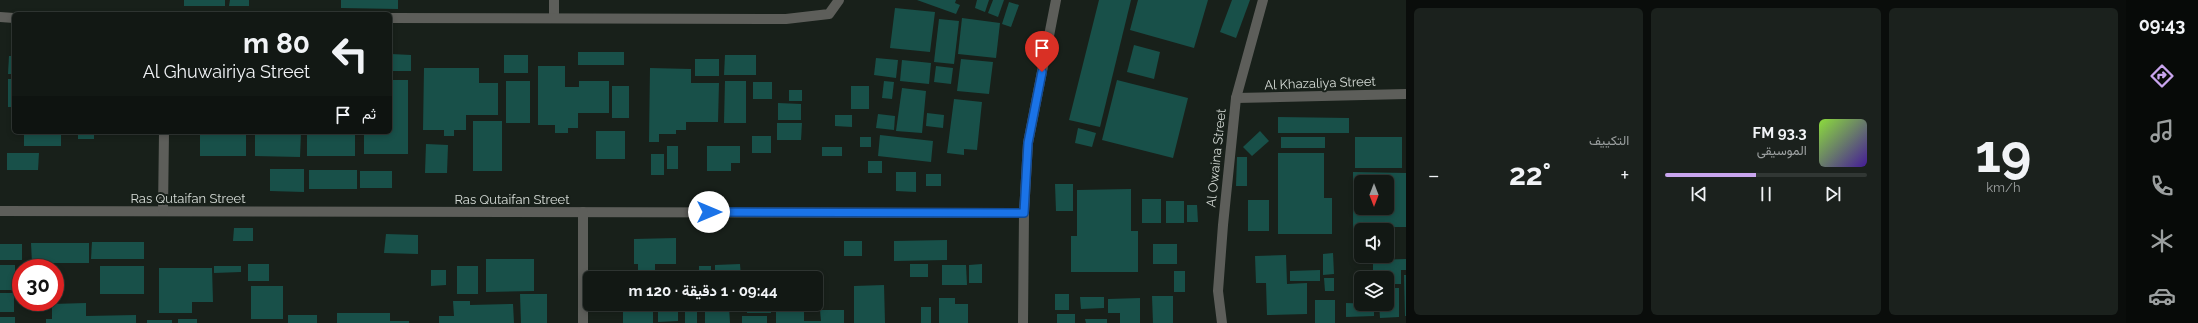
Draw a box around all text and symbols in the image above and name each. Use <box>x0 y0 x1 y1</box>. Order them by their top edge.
text: 09:43 <box>2139 14 2185 35</box>
text: 80 m <box>243 27 310 60</box>
icon: left <box>324 28 376 80</box>
pin <box>1025 31 1059 72</box>
icon: arrive <box>1031 37 1053 59</box>
text: Al Ghuwairiya Street <box>143 61 310 82</box>
icon: directions <box>2148 62 2176 90</box>
street label: Al Khazaliya Street <box>1264 74 1377 92</box>
icon: arrive <box>332 104 354 126</box>
text: ثم <box>362 105 376 123</box>
street label: Al Owaina Street <box>1203 107 1229 208</box>
icon: music <box>2148 117 2176 145</box>
text: 19 <box>1975 123 2032 184</box>
text: 93.3 FM <box>1753 124 1807 142</box>
text: التكييف <box>1589 133 1629 148</box>
text: الموسيقى <box>1757 143 1807 158</box>
text: 22° <box>1509 157 1551 192</box>
text: − <box>1428 162 1440 188</box>
text: + <box>1620 162 1629 188</box>
icon: phone <box>2148 172 2176 200</box>
north arrow <box>1354 175 1394 215</box>
map controls <box>1354 175 1394 311</box>
text: km/h <box>1986 180 2020 195</box>
icon: previous <box>1688 183 1710 205</box>
icon: pause <box>1755 183 1777 205</box>
icon: next <box>1822 183 1844 205</box>
street label: Ras Qutaifan Street <box>130 191 246 206</box>
position arrow <box>688 191 730 233</box>
street label: Ras Qutaifan Street <box>454 192 570 207</box>
button: sound <box>1354 223 1394 263</box>
icon: climate <box>2148 227 2176 255</box>
speed limit sign: 30 <box>12 259 64 311</box>
button: layers <box>1354 271 1394 311</box>
text: 09:44 · 1 دقيقة · 120 m <box>628 282 778 300</box>
icon: car <box>2148 282 2176 310</box>

